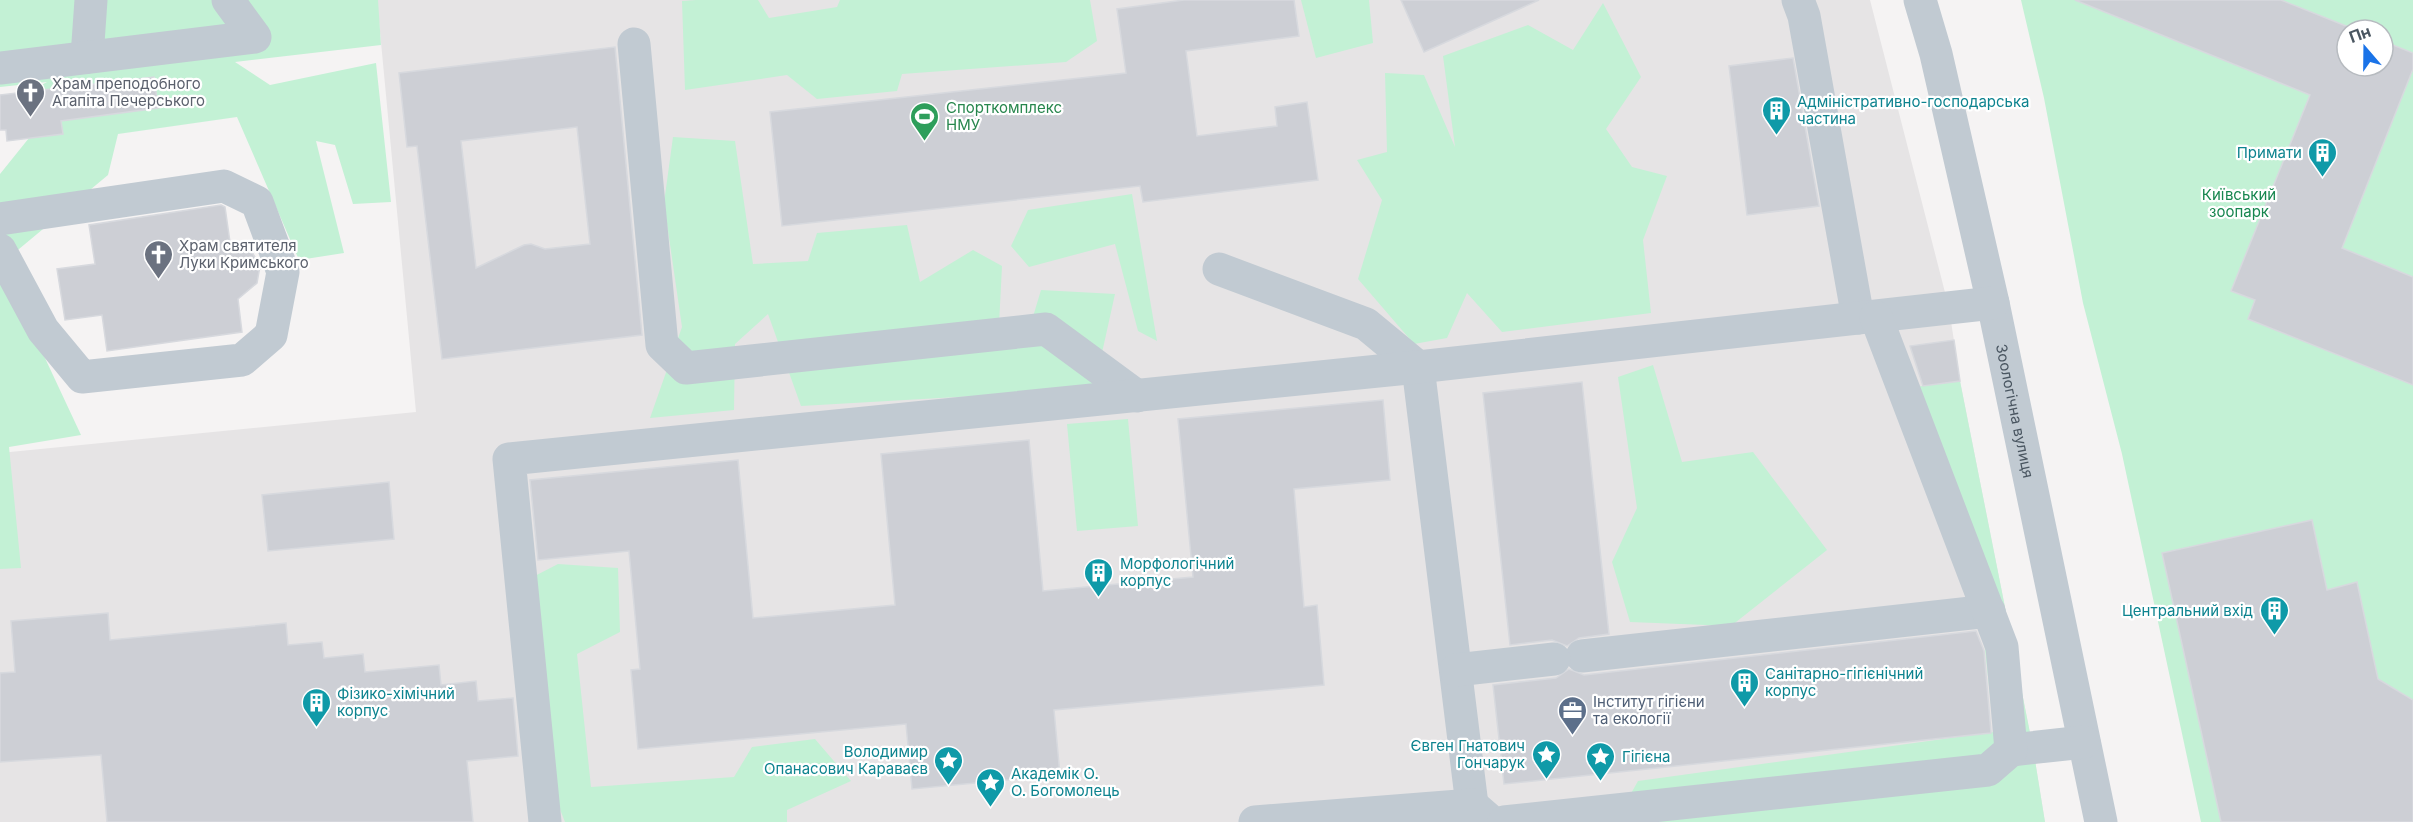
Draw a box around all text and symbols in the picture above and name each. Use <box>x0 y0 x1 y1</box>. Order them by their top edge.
north arrow <box>2335 18 2395 78</box>
text: Пн <box>2346 21 2374 47</box>
place label: Храм преподобного Агапіта Печерського <box>52 74 205 110</box>
church icon: Храм преподобного Агапіта Печерського <box>15 76 47 118</box>
place label: Адміністративно-господарська частина <box>1797 92 2030 128</box>
building icon: Адміністративно-господарська частина <box>1760 94 1792 136</box>
place label: Спорткомплекс НМУ <box>946 98 1062 134</box>
sports icon: Спорткомплекс НМУ <box>909 100 941 142</box>
building icon: Примати <box>2307 136 2339 178</box>
place label: Примати <box>2237 143 2302 162</box>
park label: Київський зоопарк <box>2202 185 2276 221</box>
place label: Храм святителя Луки Кримського <box>179 236 309 272</box>
church icon: Храм святителя Луки Кримського <box>142 238 174 280</box>
street label: Зоологічна вулиця <box>1992 342 2039 480</box>
place label: Морфологічний корпус <box>1120 554 1234 590</box>
building icon: Морфологічний корпус <box>1083 556 1115 598</box>
building icon: Центральний вхід <box>2258 594 2290 636</box>
place label: Центральний вхід <box>2122 601 2253 620</box>
place label: Санітарно-гігієнічний корпус <box>1765 664 1923 700</box>
building icon: Санітарно-гігієнічний корпус <box>1728 666 1760 708</box>
place label: Фізико-хімічний корпус <box>337 684 455 720</box>
building icon: Фізико-хімічний корпус <box>300 686 332 728</box>
place label: Інститут гігієни та екології <box>1593 692 1705 728</box>
office icon: Інститут гігієни та екології <box>1556 694 1588 736</box>
place label: Євген Гнатович Гончарук <box>1411 736 1525 772</box>
place icon: Євген Гнатович Гончарук <box>1530 738 1562 780</box>
place icon: Гігієна <box>1585 740 1617 782</box>
place label: Володимир Опанасович Караваєв <box>764 742 928 778</box>
place icon: Володимир Опанасович Караваєв <box>933 744 965 786</box>
place label: Гігієна <box>1622 747 1671 766</box>
place label: Академік О. О. Богомолець <box>1011 764 1120 800</box>
place icon: Академік О. О. Богомолець <box>974 766 1006 808</box>

